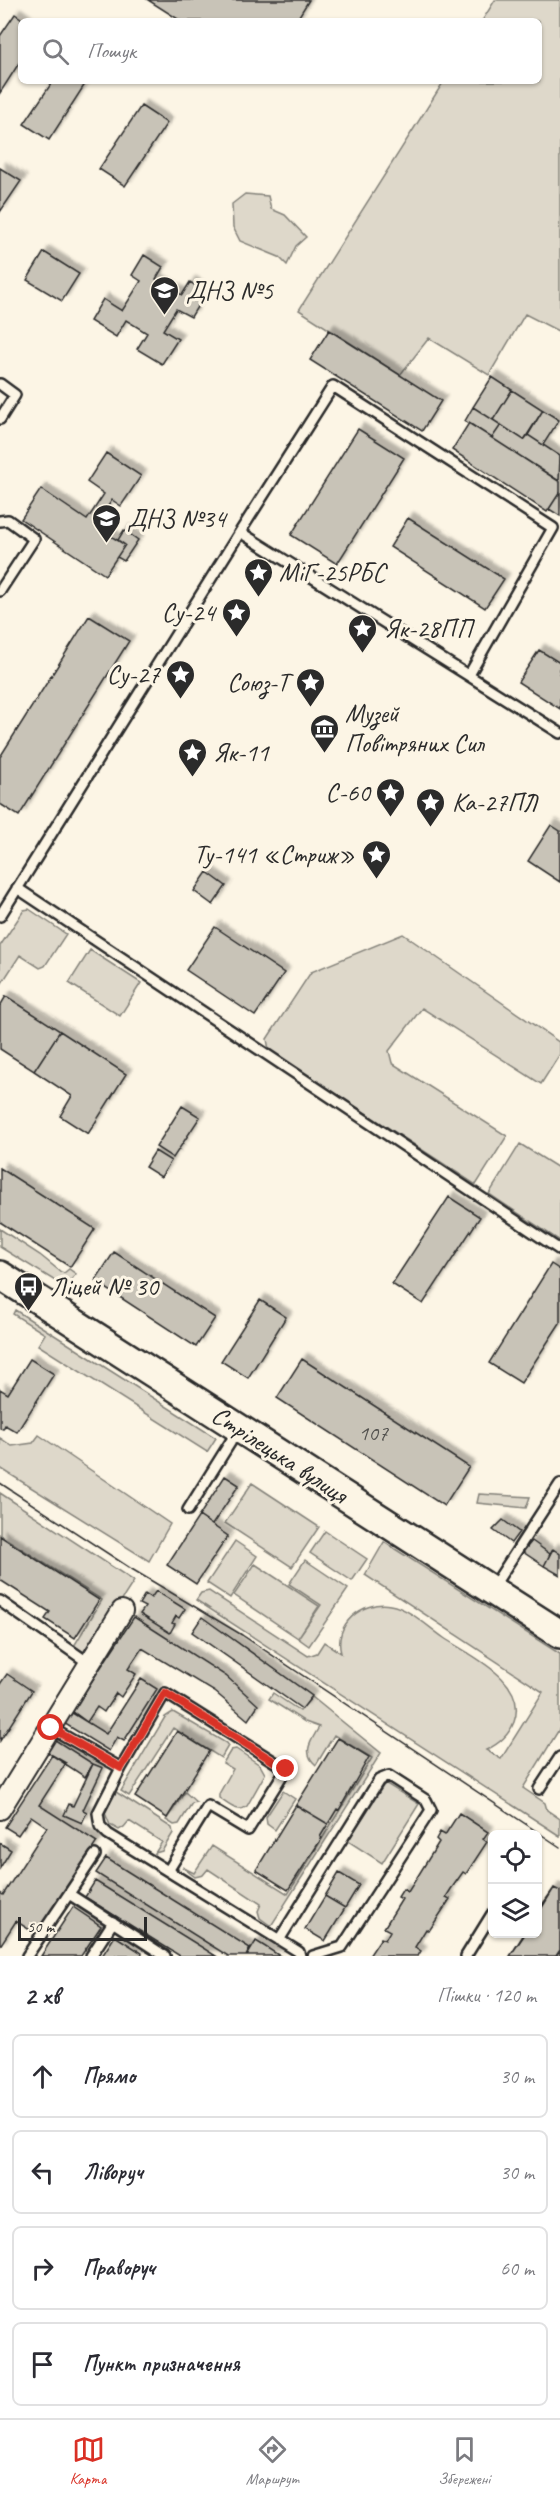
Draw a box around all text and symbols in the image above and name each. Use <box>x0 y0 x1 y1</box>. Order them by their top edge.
search box <box>18 18 542 84</box>
icon: search <box>39 35 72 68</box>
text: Пошук <box>87 37 136 65</box>
school or university icon: ДНЗ №5 <box>149 274 181 316</box>
place label: ДНЗ №5 <box>186 274 274 307</box>
school or university icon: ДНЗ №34 <box>90 502 122 544</box>
place label: ДНЗ №34 <box>127 502 228 535</box>
place icon: МіГ-25РБС <box>242 556 274 598</box>
place label: МіГ-25РБС <box>279 556 389 589</box>
place label: Су-24 <box>162 596 217 629</box>
place icon: Су-24 <box>220 596 252 638</box>
place icon: Як-28ПП <box>347 612 379 654</box>
place label: Як-28ПП <box>384 612 475 645</box>
place label: Су-27 <box>107 658 161 691</box>
place icon: Су-27 <box>165 658 197 700</box>
place label: Союз-Т <box>227 666 294 700</box>
place icon: Союз-Т <box>294 666 326 708</box>
place label: Музей Повітряних Сил <box>345 697 486 760</box>
museum icon: Музей Повітряних Сил <box>308 712 340 754</box>
place icon: Як-11 <box>176 736 208 778</box>
place label: Як-11 <box>213 736 270 769</box>
place label: С-60 <box>326 776 372 809</box>
place icon: С-60 <box>375 776 407 818</box>
place icon: Ка-27ПЛ <box>415 786 447 828</box>
place label: Ка-27ПЛ <box>452 786 539 819</box>
place label: Ту-141 «Стриж» <box>194 838 355 871</box>
place icon: Ту-141 «Стриж» <box>360 838 392 880</box>
bus stop icon: Ліцей № 30 <box>13 1270 45 1312</box>
place label: Ліцей № 30 <box>50 1270 160 1303</box>
street label: Стрілецька вулиця <box>205 1398 356 1512</box>
house number: 107 <box>358 1419 389 1447</box>
route start <box>37 1714 63 1740</box>
route end <box>272 1755 298 1781</box>
map controls <box>488 1830 542 1938</box>
button: locate <box>488 1830 542 1884</box>
button: layers <box>488 1884 542 1938</box>
scale bar <box>18 1914 147 1942</box>
text: 50 m <box>27 1917 54 1937</box>
text: 2 хв <box>24 1979 59 2012</box>
text: Пішки · 120 m <box>437 1983 536 2008</box>
icon: ahead <box>26 2060 59 2093</box>
text: Прямо <box>83 2062 135 2090</box>
text: 30 m <box>500 2064 534 2089</box>
icon: left <box>26 2156 59 2189</box>
text: Ліворуч <box>83 2158 143 2186</box>
text: 30 m <box>500 2160 534 2185</box>
icon: right <box>26 2252 59 2285</box>
text: Праворуч <box>83 2254 155 2282</box>
text: 60 m <box>500 2256 534 2281</box>
icon: arrive <box>26 2348 59 2381</box>
text: Пункт призначення <box>83 2350 240 2378</box>
tab: Карта <box>70 2433 106 2489</box>
tab: Маршрут <box>246 2433 299 2489</box>
tab: Збережені <box>438 2433 490 2489</box>

